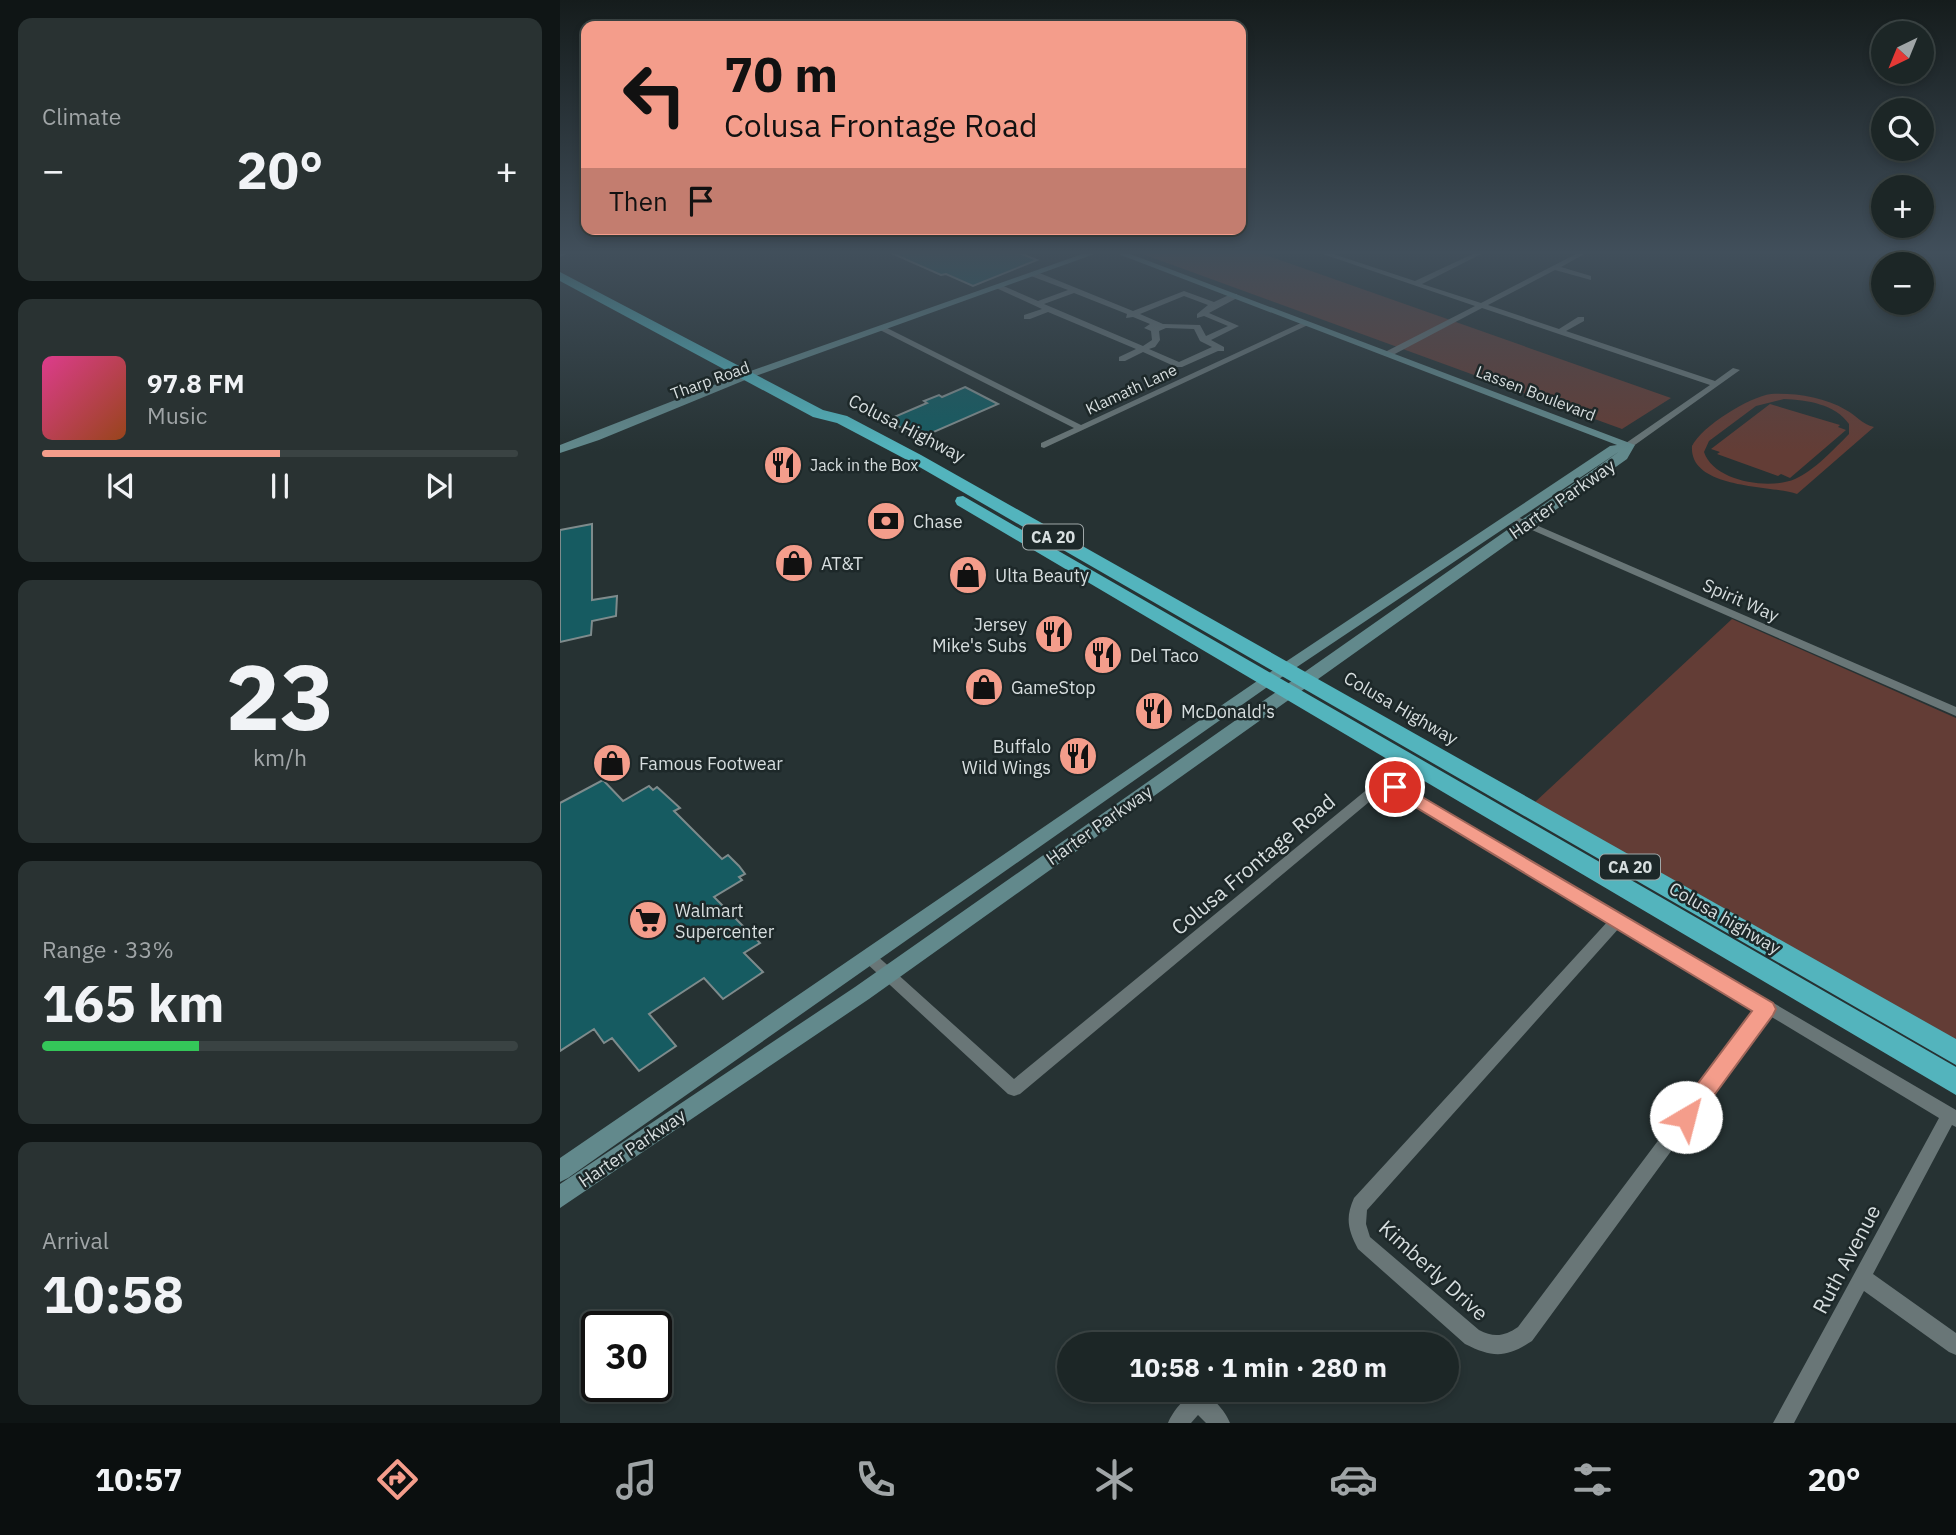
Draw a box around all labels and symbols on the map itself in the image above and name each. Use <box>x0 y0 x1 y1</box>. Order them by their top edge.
north arrow <box>1871 21 1934 84</box>
street label: Tharp Road <box>668 356 752 404</box>
street label: Klamath Lane <box>1082 359 1180 419</box>
street label: Lassen Boulevard <box>1473 361 1599 425</box>
street label: Colusa Highway <box>845 389 969 467</box>
restaurant icon: Jack in the Box <box>762 444 804 486</box>
street label: Harter Parkway <box>1504 454 1620 544</box>
place label: Jack in the Box <box>810 455 918 475</box>
bank icon: Chase <box>865 500 907 542</box>
place label: Chase <box>913 510 963 533</box>
road number: CA 20 <box>1023 524 1083 550</box>
shop icon: AT&T <box>773 542 815 584</box>
place label: AT&T <box>821 552 863 575</box>
shop icon: Ulta Beauty <box>947 554 989 596</box>
place label: Ulta Beauty <box>995 564 1089 587</box>
street label: Spirit Way <box>1699 573 1783 627</box>
place label: Jersey Mike's Subs <box>932 613 1027 657</box>
restaurant icon: Jersey Mike's Subs <box>1033 613 1075 655</box>
restaurant icon: Del Taco <box>1082 634 1124 676</box>
place label: Del Taco <box>1130 644 1199 667</box>
shop icon: GameStop <box>963 666 1005 708</box>
street label: Colusa Highway <box>1340 666 1462 750</box>
place label: GameStop <box>1011 676 1096 699</box>
restaurant icon: McDonald's <box>1133 690 1175 732</box>
place label: McDonald's <box>1181 700 1275 723</box>
place label: Buffalo Wild Wings <box>962 735 1051 779</box>
restaurant icon: Buffalo Wild Wings <box>1057 735 1099 777</box>
shop icon: Famous Footwear <box>591 742 633 784</box>
place label: Famous Footwear <box>639 752 783 775</box>
pin <box>1365 757 1425 817</box>
street label: Harter Parkway <box>1041 780 1157 870</box>
street label: Colusa Frontage Road <box>1165 787 1341 941</box>
road number: CA 20 <box>1600 854 1660 880</box>
street label: Colusa highway <box>1665 877 1785 959</box>
supermarket icon: Walmart Supercenter <box>627 899 669 941</box>
place label: Walmart Supercenter <box>675 899 775 943</box>
position arrow <box>1649 1080 1723 1154</box>
street label: Harter Parkway <box>574 1104 690 1192</box>
street label: Ruth Avenue <box>1806 1200 1886 1318</box>
street label: Kimberly Drive <box>1373 1213 1495 1327</box>
speed limit sign: 30 <box>581 1311 672 1402</box>

